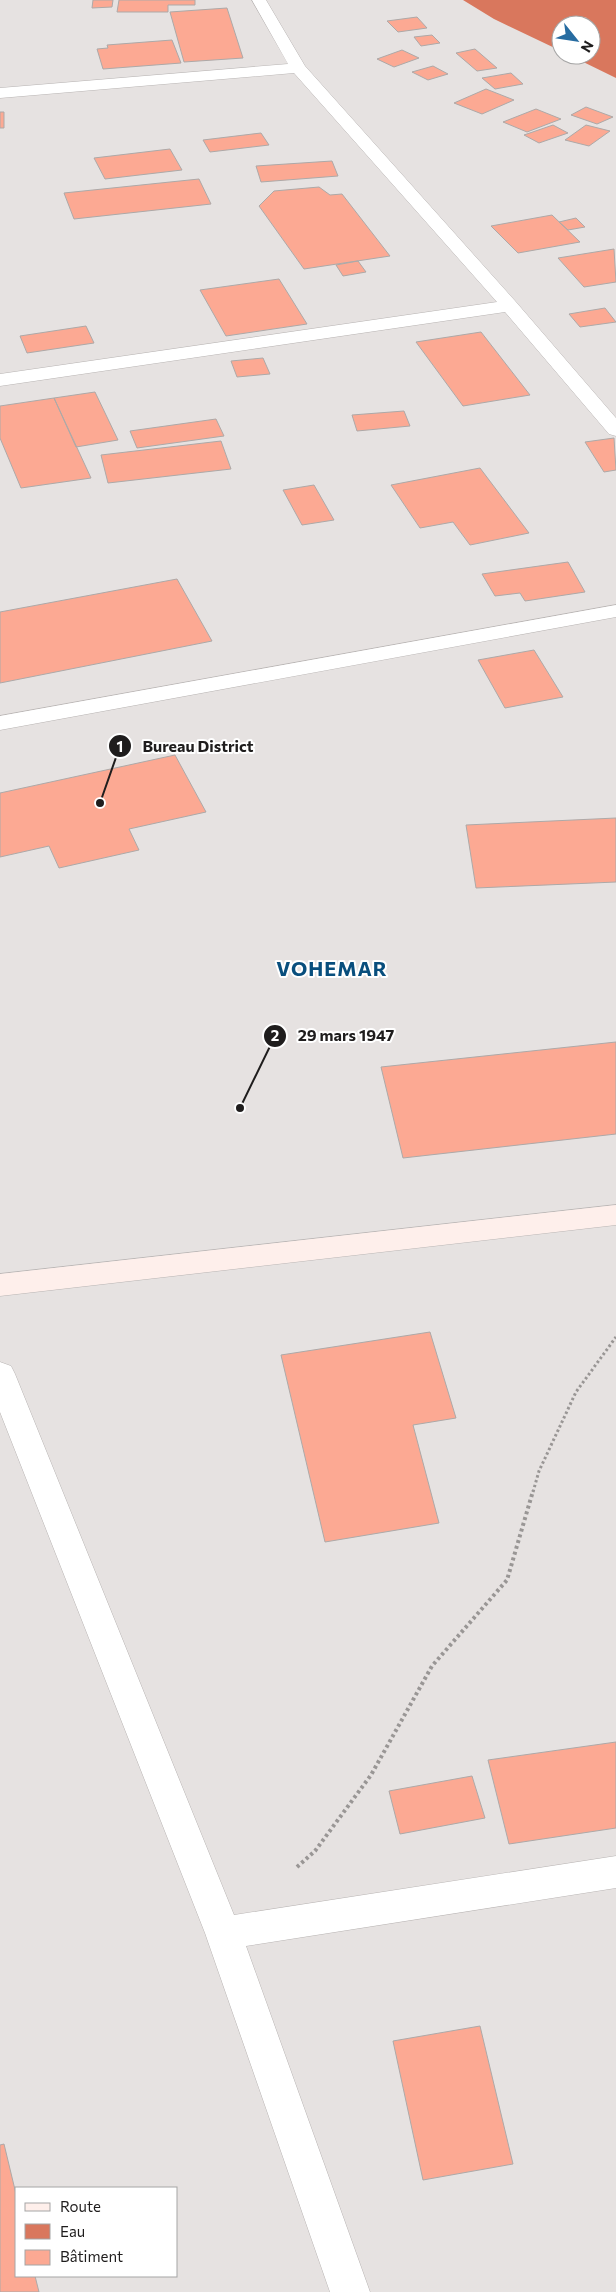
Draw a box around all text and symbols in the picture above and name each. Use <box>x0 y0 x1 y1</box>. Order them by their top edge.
north arrow <box>551 15 601 65</box>
text: N <box>578 38 598 56</box>
callout: Bureau District <box>108 731 264 762</box>
text: Bureau District <box>142 736 254 755</box>
text: 1 <box>117 737 123 755</box>
district label: VOHEMAR <box>276 956 388 980</box>
callout: 29 mars 1947 <box>263 1020 405 1051</box>
text: 29 mars 1947 <box>298 1025 395 1044</box>
text: 2 <box>271 1026 279 1044</box>
legend <box>15 2187 178 2277</box>
text: Route <box>60 2197 101 2215</box>
text: Eau <box>60 2222 85 2240</box>
text: Bâtiment <box>60 2247 123 2265</box>

